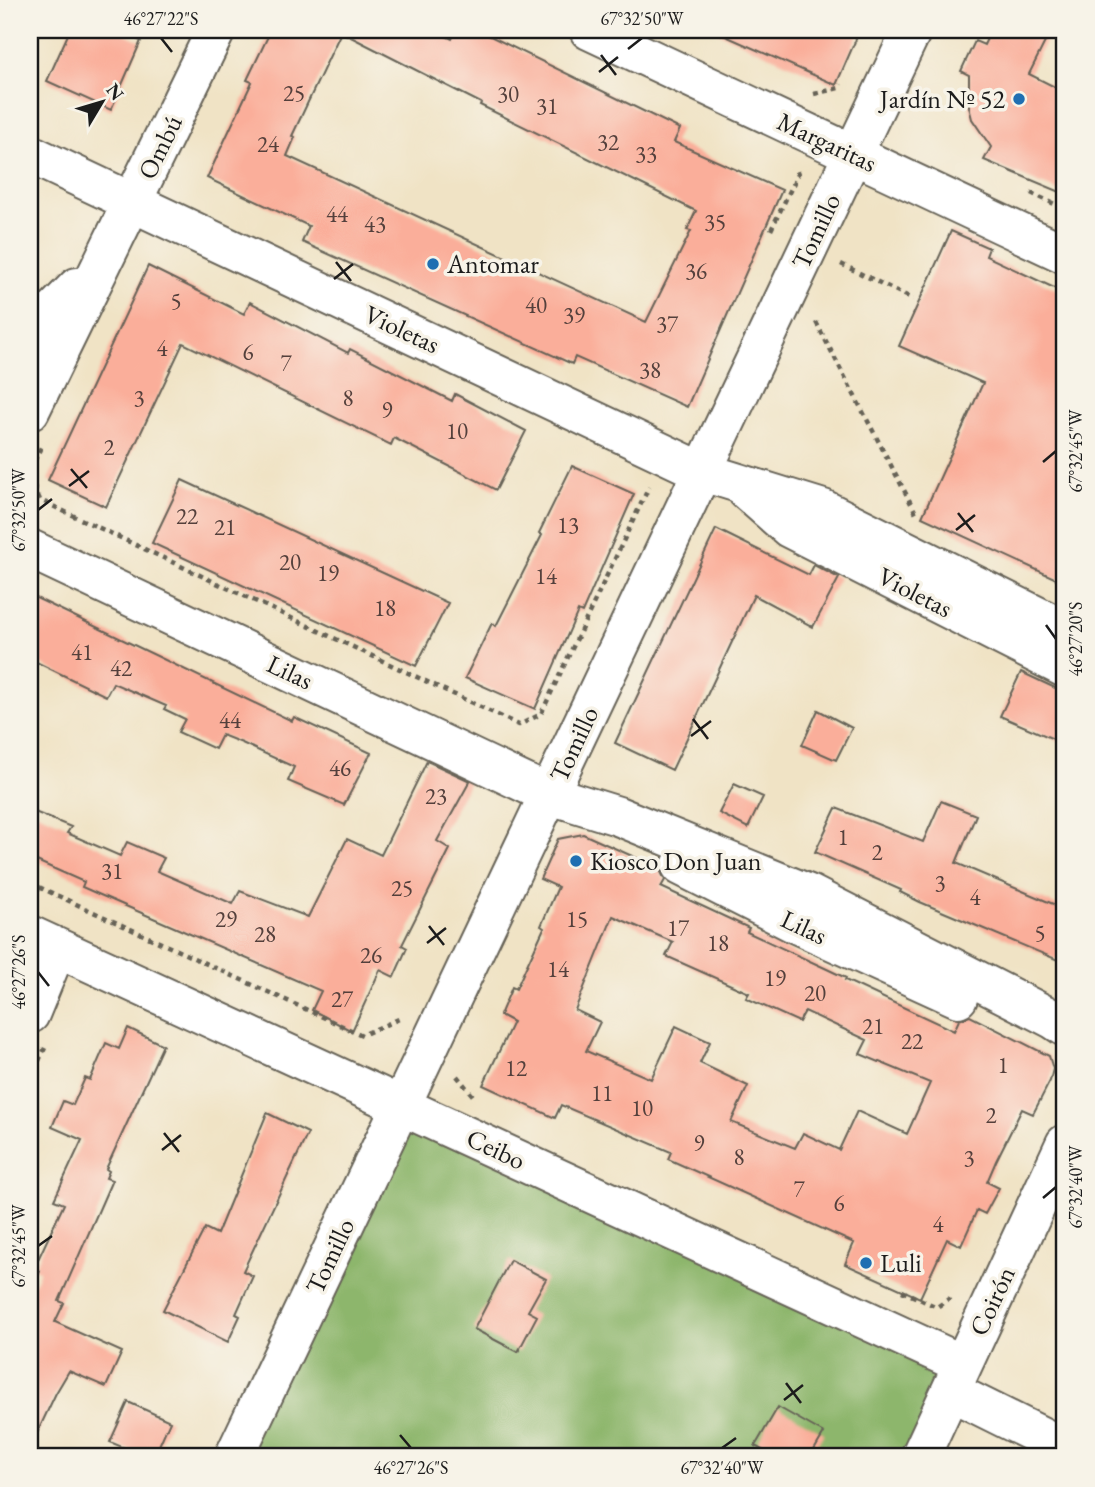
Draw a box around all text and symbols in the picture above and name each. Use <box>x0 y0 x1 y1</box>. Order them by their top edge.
text: 46°27'22"S <box>124 7 198 30</box>
text: 67°32'50"W <box>600 7 684 30</box>
north arrow <box>66 66 136 136</box>
text: N <box>100 78 130 106</box>
house number: 25 <box>283 78 305 108</box>
house number: 30 <box>497 79 519 109</box>
place label: Jardín Nº 52 <box>878 82 1006 116</box>
house number: 31 <box>536 91 558 121</box>
marker: Jardín Nº 52 <box>1011 91 1027 107</box>
street label: Margaritas <box>772 104 882 180</box>
street label: Ombú <box>130 109 190 185</box>
house number: 32 <box>597 127 619 157</box>
house number: 24 <box>257 129 280 159</box>
house number: 33 <box>635 139 657 169</box>
street label: Tomillo <box>784 188 848 274</box>
house number: 44 <box>326 199 349 229</box>
house number: 35 <box>704 207 726 237</box>
house number: 43 <box>364 209 386 239</box>
place label: Antomar <box>446 247 539 281</box>
marker: Antomar <box>425 256 441 272</box>
house number: 36 <box>685 256 707 286</box>
house number: 5 <box>170 286 182 316</box>
house number: 40 <box>525 290 547 320</box>
street label: Violetas <box>359 297 445 361</box>
house number: 39 <box>563 300 585 330</box>
house number: 37 <box>656 309 679 339</box>
house number: 4 <box>156 333 168 363</box>
house number: 6 <box>242 337 254 367</box>
house number: 7 <box>280 348 292 378</box>
house number: 38 <box>639 355 661 385</box>
house number: 3 <box>133 383 145 413</box>
house number: 8 <box>342 383 354 413</box>
house number: 9 <box>381 395 393 425</box>
text: 67°32'45"W <box>1064 409 1087 493</box>
house number: 10 <box>446 416 468 446</box>
house number: 2 <box>103 432 115 462</box>
text: 67°32'50"W <box>7 468 30 552</box>
house number: 22 <box>176 501 198 531</box>
house number: 13 <box>557 510 579 540</box>
house number: 21 <box>214 512 236 542</box>
house number: 20 <box>279 547 301 577</box>
house number: 19 <box>317 558 339 588</box>
street label: Violetas <box>872 559 958 625</box>
house number: 14 <box>535 561 558 591</box>
house number: 18 <box>374 593 396 623</box>
text: 46°27'20"S <box>1064 602 1087 676</box>
house number: 41 <box>71 637 93 667</box>
street label: Lilas <box>262 647 318 697</box>
house number: 42 <box>110 653 132 683</box>
street label: Tomillo <box>542 701 606 787</box>
house number: 44 <box>219 705 242 735</box>
house number: 46 <box>329 753 351 783</box>
house number: 23 <box>425 781 447 811</box>
house number: 1 <box>837 822 849 852</box>
house number: 2 <box>871 837 883 867</box>
place label: Kiosco Don Juan <box>590 844 762 878</box>
marker: Kiosco Don Juan <box>568 853 584 869</box>
house number: 31 <box>101 856 123 886</box>
house number: 3 <box>934 868 946 898</box>
house number: 25 <box>391 873 413 903</box>
house number: 4 <box>969 882 981 912</box>
street label: Lilas <box>776 902 832 952</box>
house number: 29 <box>215 904 237 934</box>
house number: 15 <box>566 904 588 934</box>
house number: 17 <box>667 913 690 943</box>
house number: 5 <box>1034 918 1046 948</box>
house number: 28 <box>254 919 276 949</box>
house number: 18 <box>707 928 729 958</box>
text: 46°27'26"S <box>7 935 30 1009</box>
house number: 26 <box>360 940 382 970</box>
house number: 14 <box>547 954 570 984</box>
house number: 19 <box>764 963 786 993</box>
house number: 20 <box>804 978 826 1008</box>
house number: 27 <box>331 984 354 1014</box>
house number: 21 <box>862 1011 884 1041</box>
house number: 22 <box>901 1026 923 1056</box>
house number: 1 <box>997 1050 1009 1080</box>
house number: 12 <box>505 1053 527 1083</box>
house number: 11 <box>591 1078 613 1108</box>
house number: 10 <box>631 1093 653 1123</box>
house number: 2 <box>985 1100 997 1130</box>
street label: Ceibo <box>461 1121 531 1177</box>
house number: 9 <box>693 1128 705 1158</box>
house number: 8 <box>733 1142 745 1172</box>
house number: 3 <box>963 1143 975 1173</box>
text: 67°32'40"W <box>1064 1145 1087 1229</box>
house number: 7 <box>793 1174 805 1204</box>
house number: 6 <box>833 1188 845 1218</box>
text: 67°32'45"W <box>7 1204 30 1288</box>
house number: 4 <box>932 1209 944 1239</box>
street label: Tomillo <box>298 1213 362 1299</box>
place label: Luli <box>880 1246 922 1280</box>
marker: Luli <box>858 1255 874 1271</box>
street label: Coirón <box>961 1260 1023 1341</box>
text: 46°27'26"S <box>374 1456 448 1479</box>
text: 67°32'40"W <box>680 1456 764 1479</box>

